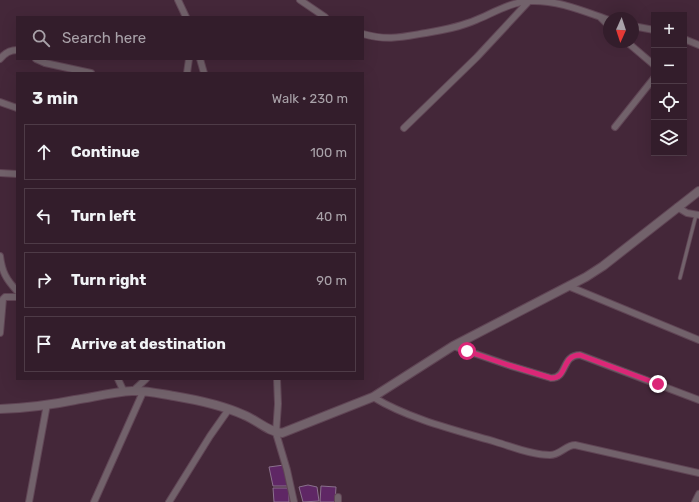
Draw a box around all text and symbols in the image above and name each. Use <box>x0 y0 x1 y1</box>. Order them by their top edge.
north arrow <box>603 12 639 48</box>
map controls <box>651 12 687 156</box>
button: + <box>651 12 687 48</box>
search box <box>16 16 364 60</box>
icon: search <box>30 27 52 49</box>
text: Search here <box>62 29 146 47</box>
button: − <box>651 48 687 84</box>
button: locate <box>651 84 687 120</box>
text: 3 min <box>32 88 78 108</box>
text: Walk · 230 m <box>272 91 348 106</box>
button: layers <box>651 120 687 156</box>
icon: ahead <box>33 141 55 163</box>
text: Continue <box>71 143 140 161</box>
text: 100 m <box>310 145 347 160</box>
icon: left <box>33 205 55 227</box>
text: Turn left <box>71 207 136 225</box>
text: 40 m <box>316 209 347 224</box>
icon: right <box>33 269 55 291</box>
text: Turn right <box>71 271 146 289</box>
text: 90 m <box>316 273 347 288</box>
icon: arrive <box>33 333 55 355</box>
text: Arrive at destination <box>71 335 226 353</box>
route start <box>458 342 476 360</box>
route end <box>649 375 667 393</box>

